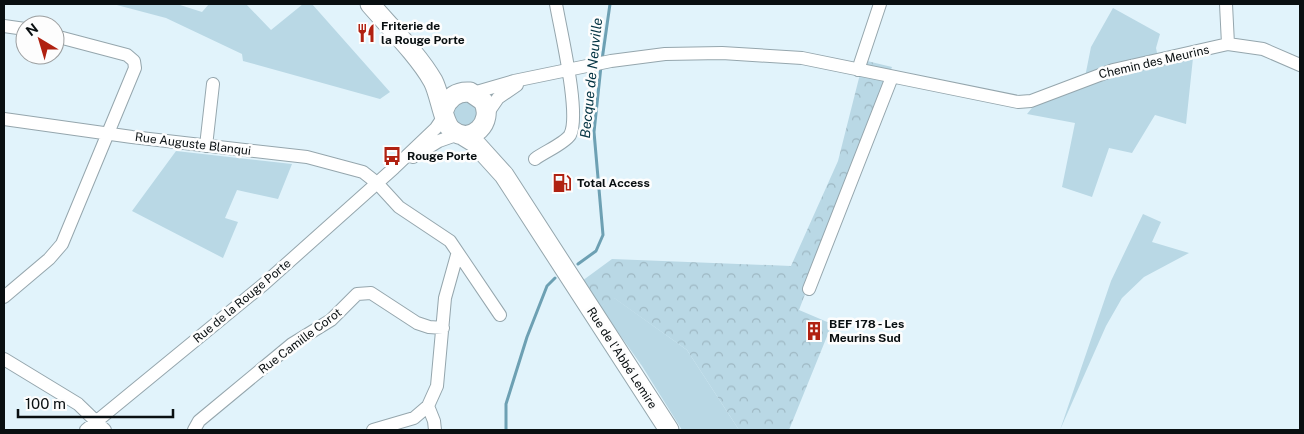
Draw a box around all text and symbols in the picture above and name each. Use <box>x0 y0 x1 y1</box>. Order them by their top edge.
north arrow <box>15 15 65 65</box>
water label: Becque de Neuville <box>577 17 605 139</box>
place label: Friterie de la Rouge Porte <box>381 19 465 47</box>
text: N <box>23 20 41 39</box>
restaurant icon: Friterie de la Rouge Porte <box>355 22 377 44</box>
street label: Chemin des Meurins <box>1097 42 1211 82</box>
street label: Rue Auguste Blanqui <box>134 130 252 158</box>
bus stop icon: Rouge Porte <box>381 145 403 167</box>
place label: Rouge Porte <box>407 149 477 163</box>
fuel station icon: Total Access <box>551 172 573 194</box>
place label: Total Access <box>577 176 650 190</box>
street label: Rue de la Rouge Porte <box>190 256 294 346</box>
street label: Rue Camille Corot <box>256 305 344 377</box>
street label: Rue de l'Abbé Lemire <box>584 305 660 412</box>
place label: BEF 178 - Les Meurins Sud <box>829 317 904 345</box>
building icon: BEF 178 - Les Meurins Sud <box>803 320 825 342</box>
scale bar <box>18 386 172 418</box>
text: 100 m <box>25 395 66 412</box>

